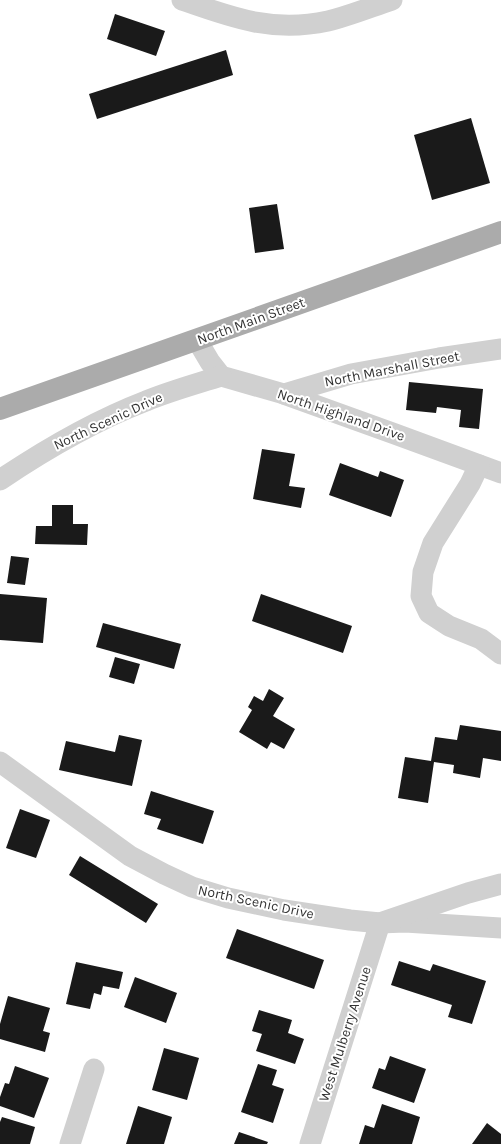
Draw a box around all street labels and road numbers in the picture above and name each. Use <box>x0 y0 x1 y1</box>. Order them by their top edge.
street label: North Main Street <box>195 294 307 348</box>
street label: North Marshall Street <box>323 348 461 390</box>
street label: North Highland Drive <box>275 385 407 445</box>
street label: North Scenic Drive <box>51 388 165 454</box>
street label: North Scenic Drive <box>196 881 316 923</box>
street label: West Mulberry Avenue <box>315 964 375 1104</box>

